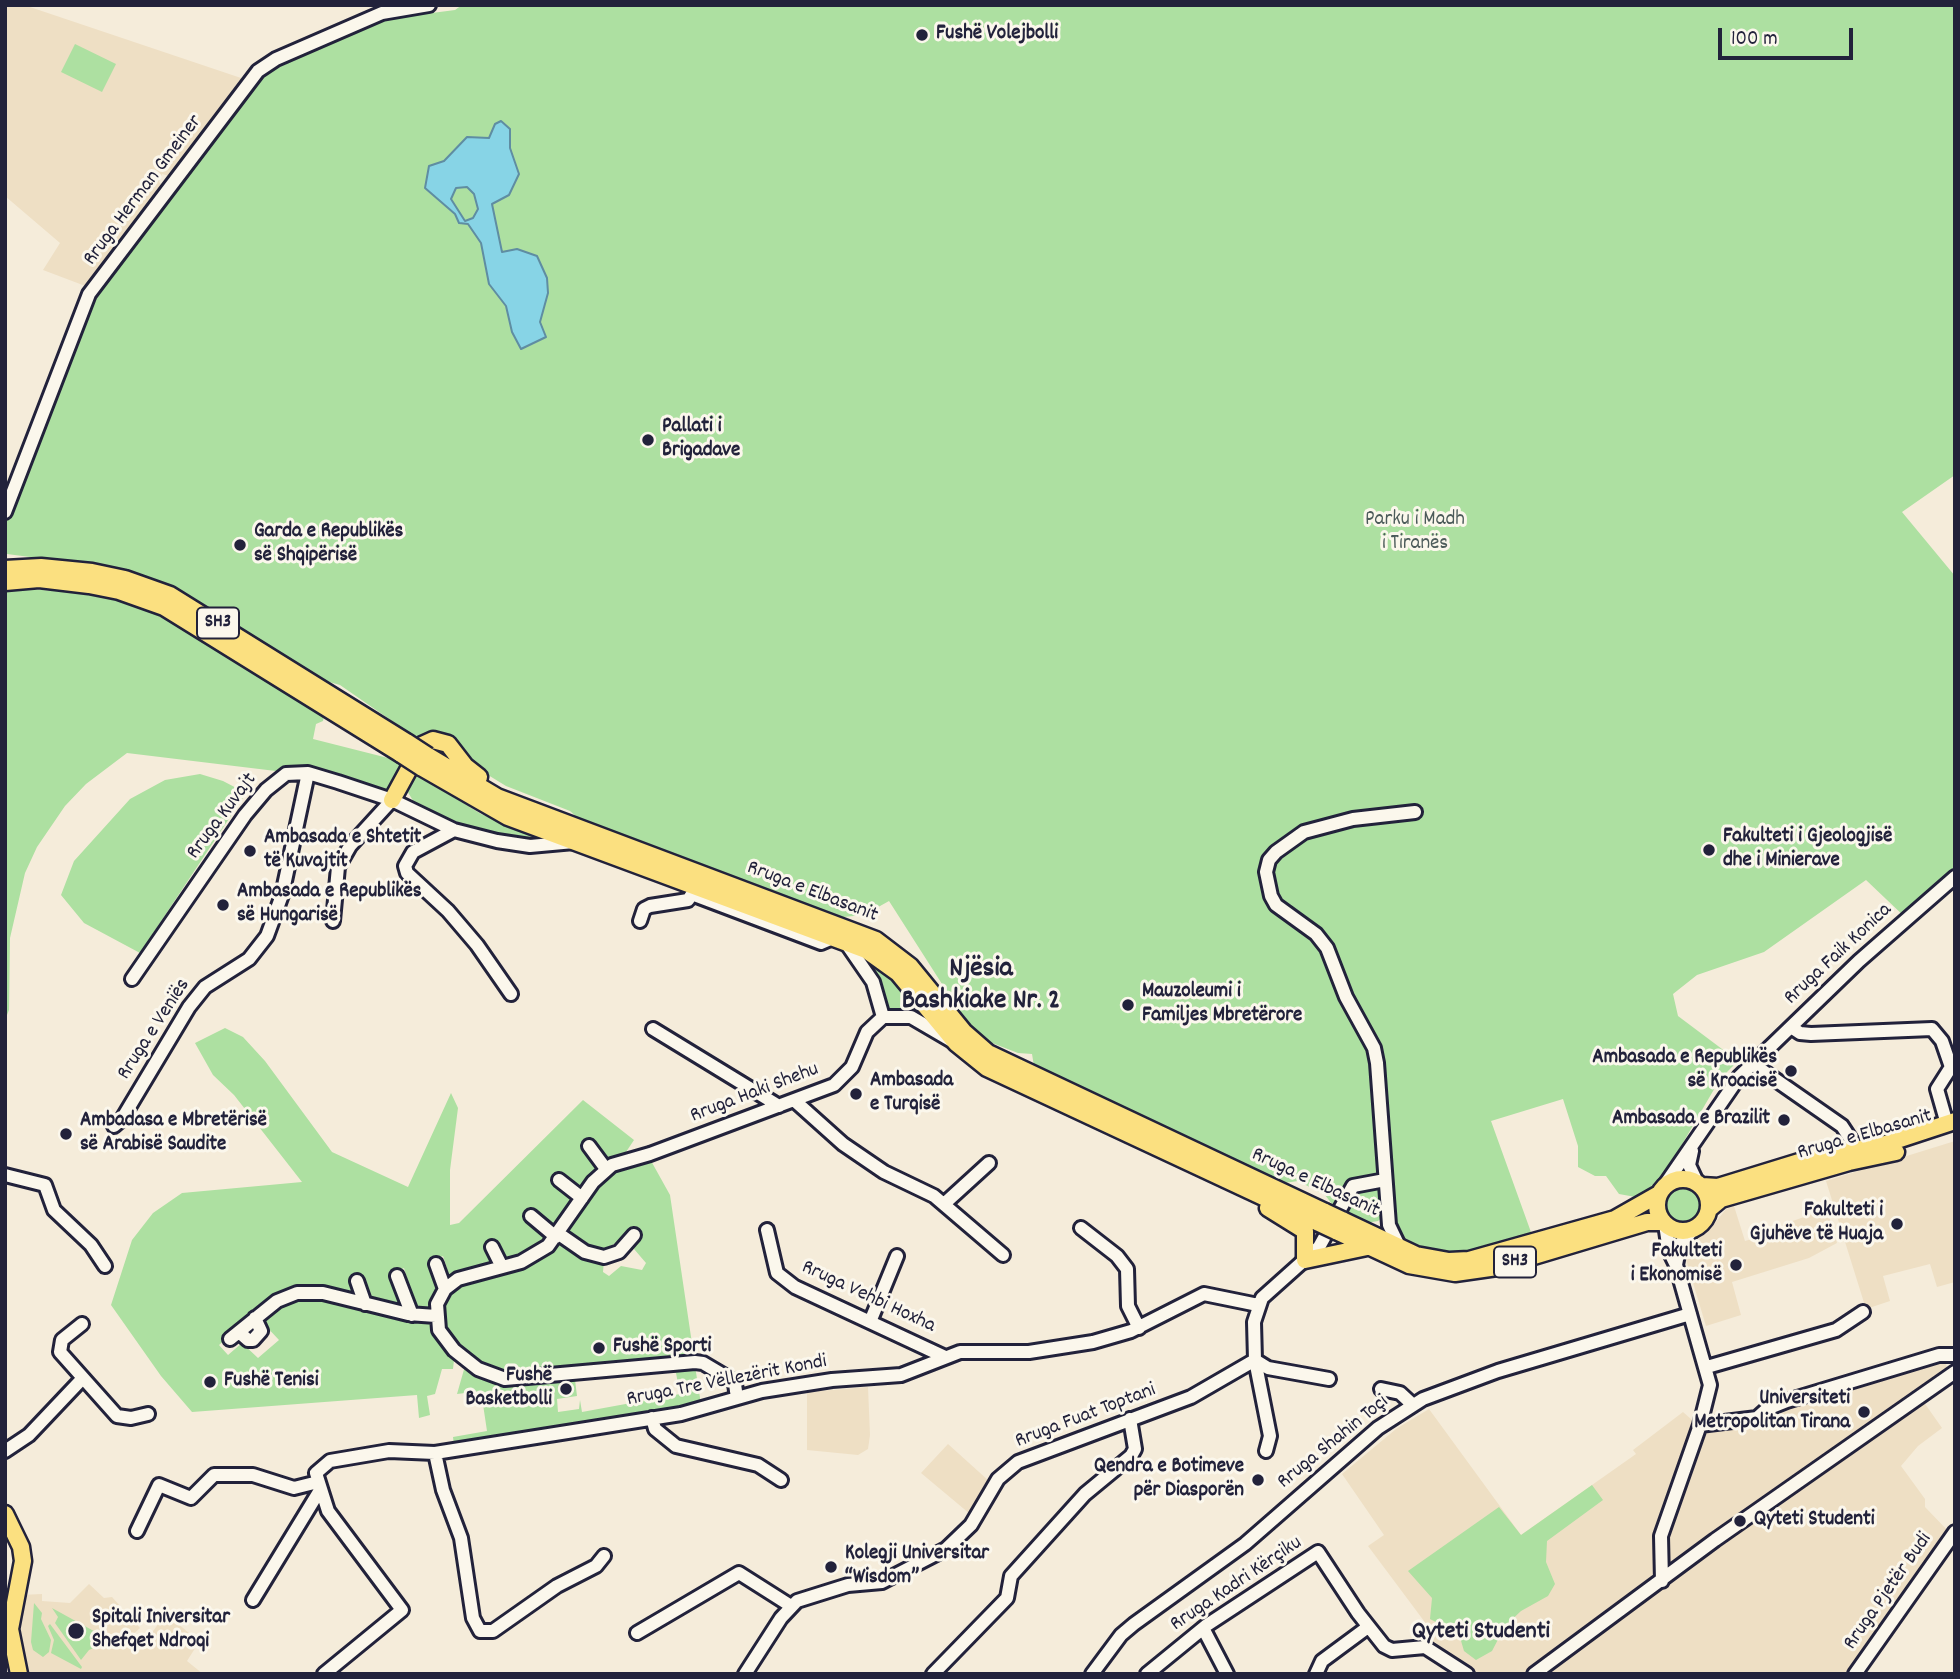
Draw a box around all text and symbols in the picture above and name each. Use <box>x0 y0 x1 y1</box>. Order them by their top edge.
scale bar <box>1722 14 1857 58</box>
place label: Fushë Volejbolli <box>936 22 1058 48</box>
text: 100 m <box>1731 25 1778 55</box>
marker: Fushë Volejbolli <box>914 27 930 43</box>
street label: Rruga Herman Gmeiner <box>79 111 209 271</box>
place label: Pallati i Brigadave <box>662 415 740 465</box>
marker: Pallati i Brigadave <box>640 432 656 448</box>
park label: Parku i Madh i Tiranës <box>1365 508 1465 558</box>
place label: Garda e Republikës së Shqipërisë <box>254 520 403 570</box>
marker: Garda e Republikës së Shqipërisë <box>232 537 248 553</box>
road number: SH3 <box>197 608 239 638</box>
street label: Rruga Kuvajt <box>182 769 264 865</box>
place label: Fakulteti i Gjeologjisë dhe i Minierave <box>1723 825 1892 875</box>
place label: Ambasada e Shtetit të Kuvajtit <box>264 826 421 876</box>
marker: Fakulteti i Gjeologjisë dhe i Minierave <box>1701 842 1717 858</box>
marker: Ambasada e Shtetit të Kuvajtit <box>242 843 258 859</box>
street label: Rruga e Elbasanit <box>743 856 881 930</box>
place label: Ambasada e Republikës së Hungarisë <box>237 880 422 930</box>
marker: Ambasada e Republikës së Hungarisë <box>215 897 231 913</box>
street label: Rruga Faik Konica <box>1780 899 1898 1011</box>
district label: Njësia Bashkiake Nr. 2 <box>902 954 1060 1020</box>
street label: Rruga e Veniës <box>113 975 197 1085</box>
place label: Mauzoleumi i Familjes Mbretërore <box>1142 980 1302 1030</box>
marker: Mauzoleumi i Familjes Mbretërore <box>1120 997 1136 1013</box>
place label: Ambasada e Republikës së Kroacisë <box>1592 1046 1777 1096</box>
street label: Rruga Haki Shehu <box>687 1058 823 1130</box>
marker: Ambasada e Republikës së Kroacisë <box>1783 1063 1799 1079</box>
place label: Ambasada e Turqisë <box>870 1069 953 1119</box>
marker: Ambasada e Turqisë <box>848 1086 864 1102</box>
street label: Rruga e Elbasanit <box>1795 1105 1935 1167</box>
place label: Ambasada e Brazilit <box>1612 1107 1770 1133</box>
place label: Ambadasa e Mbretërisë së Arabisë Saudite <box>80 1109 267 1159</box>
marker: Ambasada e Brazilit <box>1776 1112 1792 1128</box>
marker: Ambadasa e Mbretërisë së Arabisë Saudite <box>58 1126 74 1142</box>
street label: Rruga e Elbasanit <box>1247 1143 1383 1225</box>
place label: Fakulteti i Gjuhëve të Huaja <box>1750 1199 1883 1249</box>
marker: Fakulteti i Gjuhëve të Huaja <box>1889 1216 1905 1232</box>
place label: Fakulteti i Ekonomisë <box>1631 1240 1722 1290</box>
road number: SH3 <box>1494 1246 1536 1278</box>
street label: Rruga Vehbi Hoxha <box>797 1256 939 1340</box>
marker: Fakulteti i Ekonomisë <box>1728 1257 1744 1273</box>
place label: Fushë Sporti <box>613 1335 711 1361</box>
marker: Fushë Sporti <box>591 1340 607 1356</box>
street label: Rruga Tre Vëllezërit Kondi <box>625 1350 829 1414</box>
place label: Fushë Basketbolli <box>465 1364 552 1414</box>
place label: Fushë Tenisi <box>224 1369 319 1395</box>
marker: Fushë Tenisi <box>202 1374 218 1390</box>
street label: Rruga Fuat Toptani <box>1012 1379 1160 1455</box>
marker: Fushë Basketbolli <box>558 1381 574 1397</box>
place label: Universiteti Metropolitan Tirana <box>1694 1387 1850 1437</box>
street label: Rruga Shahin Toçi <box>1273 1390 1395 1496</box>
marker: Universiteti Metropolitan Tirana <box>1856 1404 1872 1420</box>
place label: Qendra e Botimeve për Diasporën <box>1094 1455 1244 1505</box>
marker: Qendra e Botimeve për Diasporën <box>1250 1472 1266 1488</box>
place label: Qyteti Studenti <box>1754 1508 1875 1534</box>
marker: Qyteti Studenti <box>1732 1513 1748 1529</box>
street label: Rruga Pjetër Budi <box>1839 1529 1939 1655</box>
street label: Rruga Kadri Kërçiku <box>1166 1532 1308 1638</box>
place label: Kolegji Universitar “Wisdom” <box>845 1542 989 1592</box>
marker: Kolegji Universitar “Wisdom” <box>823 1559 839 1575</box>
place label: Spitali Iniversitar Shefqet Ndroqi <box>92 1606 230 1656</box>
district label: Qyteti Studenti <box>1412 1620 1550 1648</box>
marker: Spitali Iniversitar Shefqet Ndroqi <box>66 1621 86 1641</box>

